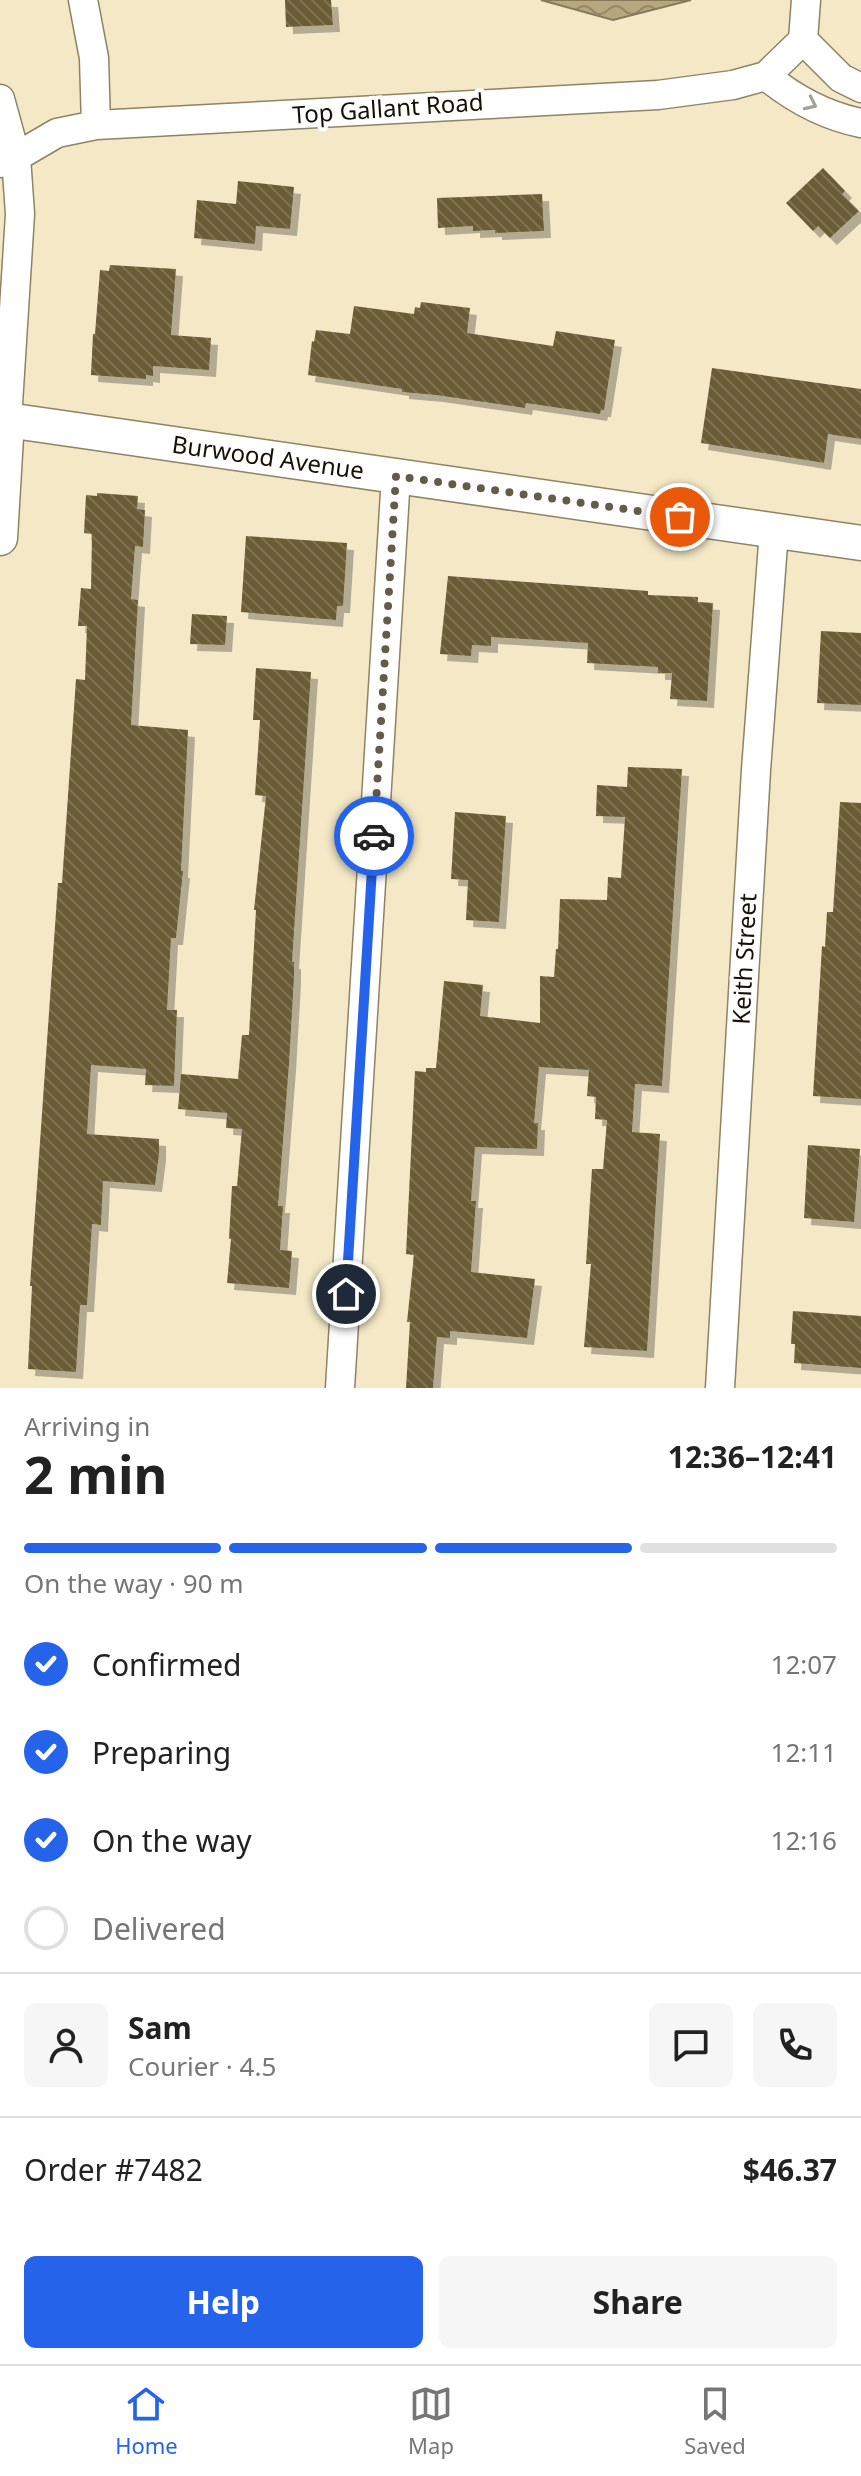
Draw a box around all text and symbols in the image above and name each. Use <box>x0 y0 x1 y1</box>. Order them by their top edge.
street label: Top Gallant Road <box>291 84 485 131</box>
one-way arrow <box>802 94 817 110</box>
street label: Burwood Avenue <box>170 427 366 486</box>
pin <box>646 483 714 551</box>
icon: bag <box>658 495 702 539</box>
courier <box>334 796 414 876</box>
icon: car <box>352 814 396 858</box>
street label: Keith Street <box>724 892 763 1025</box>
pin <box>312 1260 380 1328</box>
icon: home <box>324 1272 368 1316</box>
text: Arriving in <box>24 1408 150 1444</box>
text: 12:36–12:41 <box>668 1436 837 1477</box>
text: 2 min <box>24 1438 167 1509</box>
text: On the way · 90 m <box>24 1565 244 1601</box>
icon: check <box>24 1642 68 1686</box>
text: Confirmed <box>92 1644 242 1685</box>
text: 12:07 <box>771 1646 837 1682</box>
icon: check <box>24 1730 68 1774</box>
text: Preparing <box>92 1732 231 1773</box>
text: 12:11 <box>771 1734 837 1770</box>
icon: check <box>24 1818 68 1862</box>
text: On the way <box>92 1820 252 1861</box>
text: 12:16 <box>771 1822 837 1858</box>
text: Delivered <box>92 1908 226 1949</box>
button: person <box>24 2003 108 2087</box>
button: chat <box>649 2003 733 2087</box>
button: phone <box>753 2003 837 2087</box>
text: Sam <box>128 2007 192 2048</box>
text: Courier · 4.5 <box>128 2048 276 2084</box>
text: Order #7482 <box>24 2149 203 2190</box>
text: $46.37 <box>743 2149 837 2190</box>
button: Help <box>24 2256 423 2348</box>
button: Share <box>439 2256 837 2348</box>
tab: Home <box>115 2382 178 2460</box>
tab: Map <box>408 2382 454 2460</box>
tab: Saved <box>684 2382 746 2460</box>

